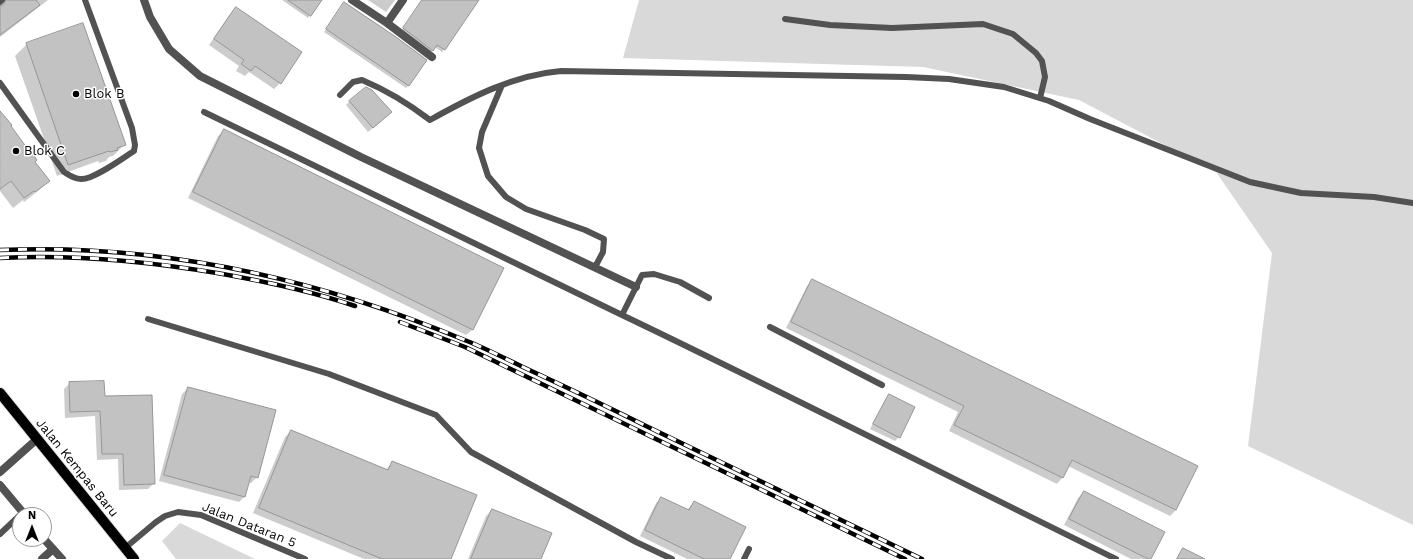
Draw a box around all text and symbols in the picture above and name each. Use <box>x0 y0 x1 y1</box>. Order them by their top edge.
place label: Blok B <box>84 86 125 102</box>
marker: Blok B <box>71 89 81 99</box>
place label: Blok C <box>24 143 65 159</box>
marker: Blok C <box>11 146 21 156</box>
street label: Jalan Kempas Baru <box>33 416 121 520</box>
street label: Jalan Dataran 5 <box>200 499 298 551</box>
north arrow <box>12 507 52 547</box>
text: N <box>28 509 36 522</box>

